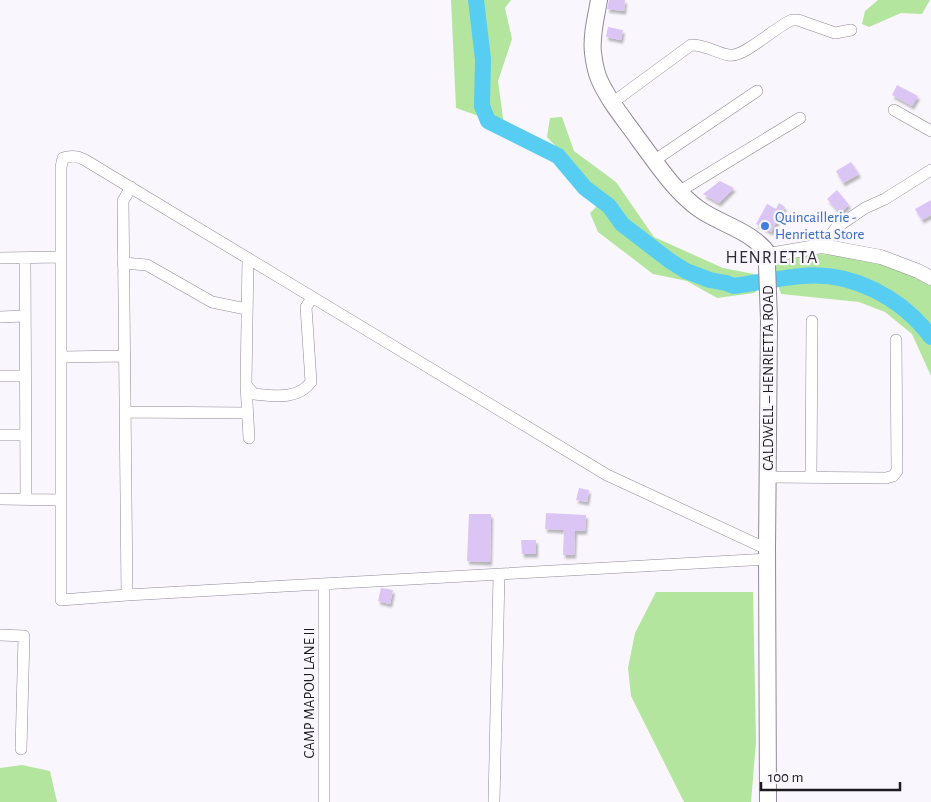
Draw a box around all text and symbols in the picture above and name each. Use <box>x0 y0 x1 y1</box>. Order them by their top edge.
place label: Quincaillerie - Henrietta Store <box>775 210 865 242</box>
marker: Quincaillerie - Henrietta Store <box>759 220 771 232</box>
district label: HENRIETTA <box>726 249 818 267</box>
street label: CALDWELL – HENRIETTA ROAD <box>761 285 776 471</box>
street label: CAMP MAPOU LANE II <box>302 627 317 759</box>
scale bar <box>761 760 900 792</box>
text: 100 m <box>768 770 803 785</box>

